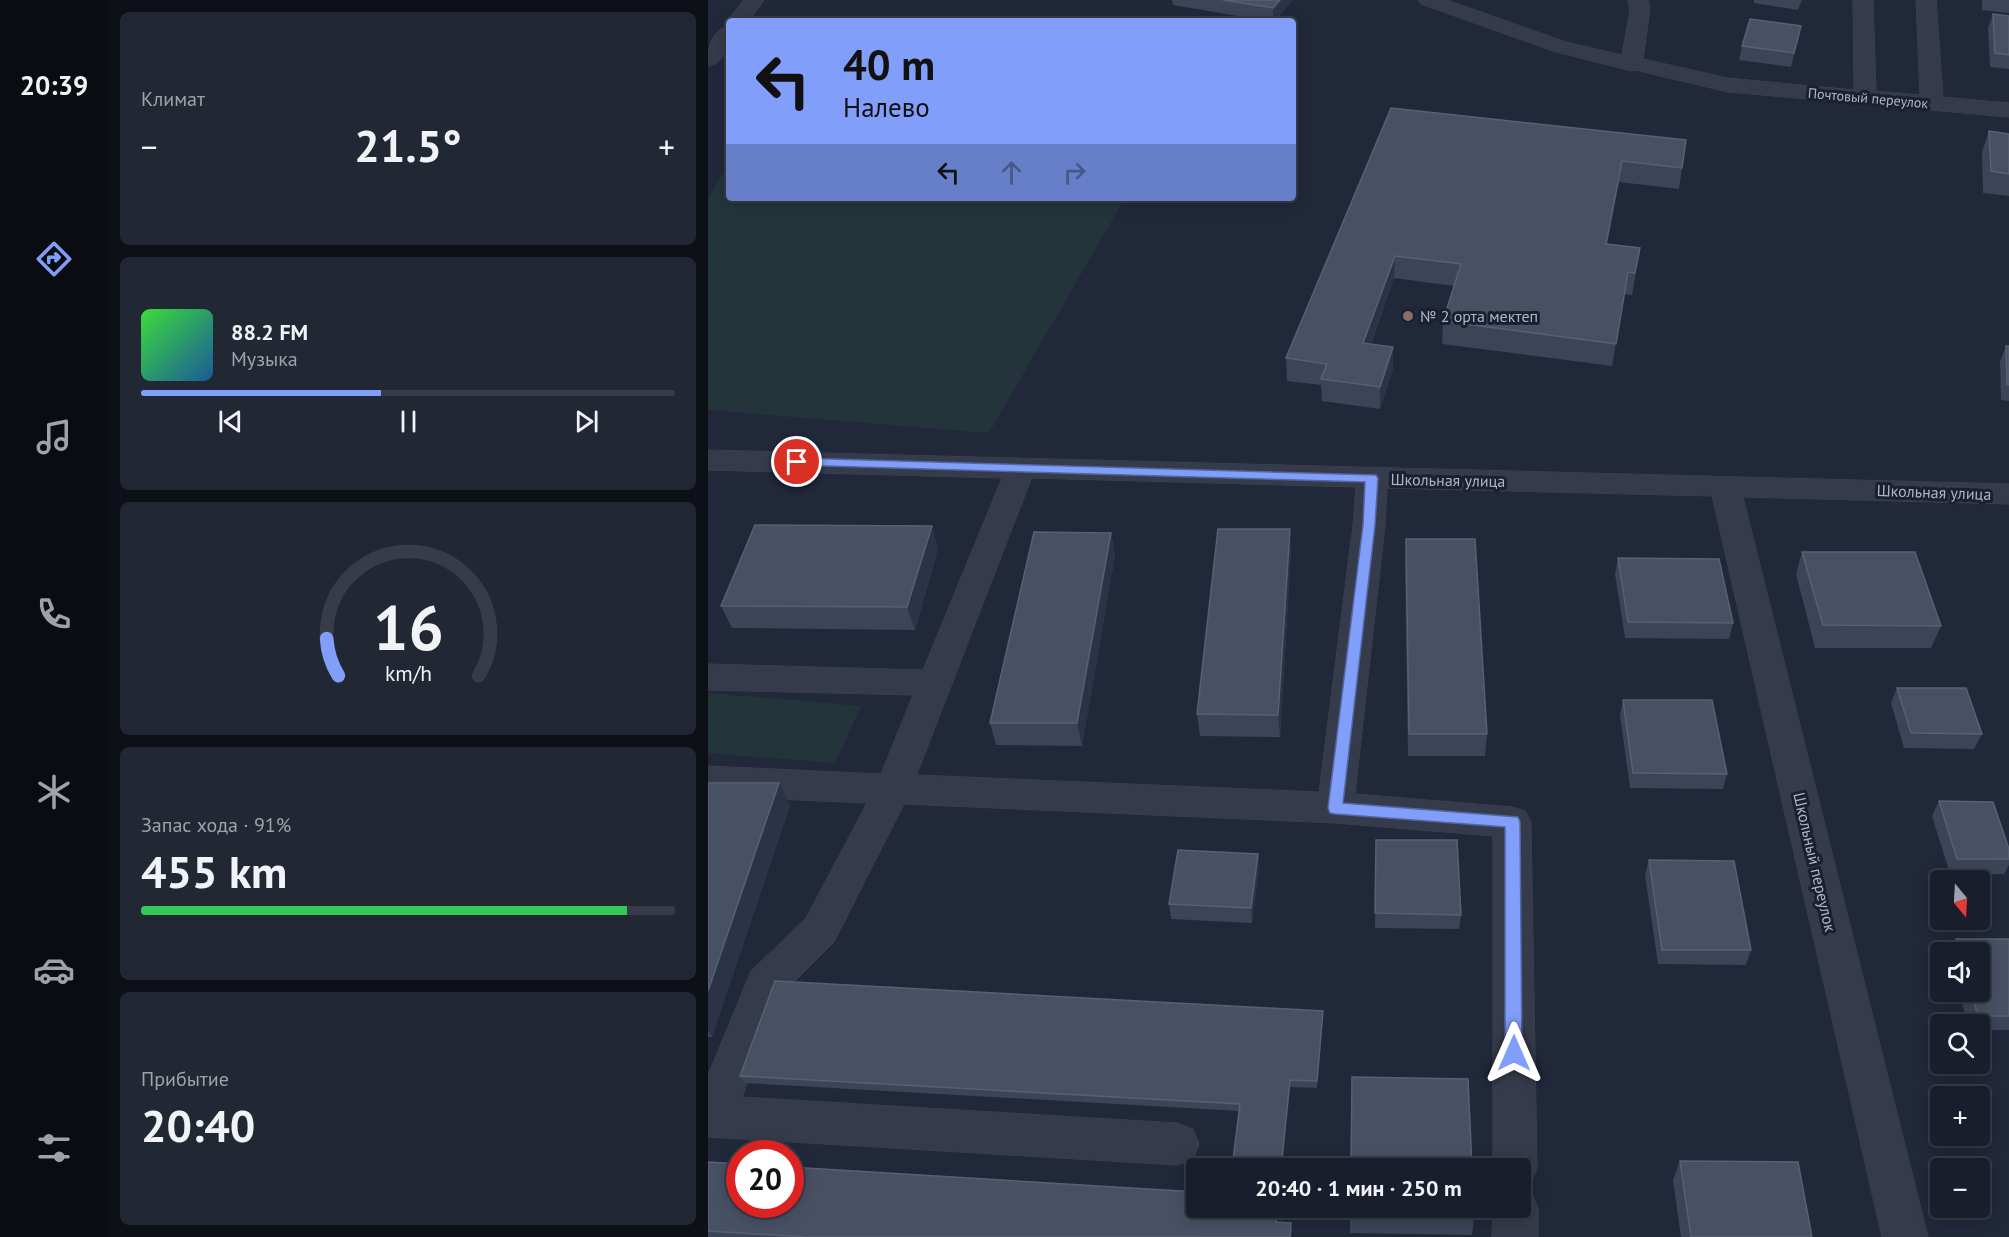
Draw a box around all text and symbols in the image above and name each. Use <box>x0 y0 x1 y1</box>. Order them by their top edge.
text: 40 m <box>843 37 935 92</box>
icon: left <box>744 42 822 120</box>
text: 20:39 <box>20 68 88 102</box>
street label: Почтовый переулок <box>1807 84 1929 112</box>
text: Климат <box>141 86 205 112</box>
text: Налево <box>843 90 930 124</box>
text: 21.5° <box>354 116 462 174</box>
text: − <box>141 125 158 168</box>
text: + <box>658 125 675 168</box>
icon: left <box>932 156 965 189</box>
icon: ahead <box>995 156 1028 189</box>
icon: right <box>1058 156 1091 189</box>
icon: directions <box>33 238 75 280</box>
place label: № 2 орта мектеп <box>1420 306 1538 326</box>
marker: № 2 орта мектеп <box>1401 309 1415 323</box>
text: 88.2 FM <box>231 318 308 346</box>
text: Музыка <box>231 346 298 372</box>
icon: previous <box>214 405 247 438</box>
icon: pause <box>392 405 425 438</box>
icon: next <box>570 405 603 438</box>
icon: music <box>33 416 75 458</box>
pin <box>771 436 822 487</box>
icon: arrive <box>780 445 813 478</box>
street label: Школьная улица <box>1391 469 1505 491</box>
street label: Школьная улица <box>1876 480 1992 504</box>
text: 16 <box>373 586 443 667</box>
icon: phone <box>33 593 75 635</box>
text: km/h <box>384 659 431 687</box>
icon: climate <box>33 771 75 813</box>
street label: Школьный переулок <box>1789 790 1841 934</box>
text: Запас хода · 91% <box>141 812 291 838</box>
text: 455 km <box>141 842 287 900</box>
north arrow <box>1930 870 1990 930</box>
map controls <box>1930 870 1990 1218</box>
button: sound <box>1930 942 1990 1002</box>
icon: car <box>33 949 75 991</box>
button: search <box>1930 1014 1990 1074</box>
position arrow <box>1482 1021 1546 1085</box>
text: Прибытие <box>141 1066 229 1092</box>
button: + <box>1930 1086 1990 1146</box>
text: 20:40 <box>141 1096 255 1154</box>
icon: filters <box>33 1127 75 1169</box>
speed limit sign: 20 <box>726 1140 804 1218</box>
button: − <box>1930 1158 1990 1218</box>
text: 20:40 · 1 мин · 250 m <box>1255 1174 1462 1202</box>

